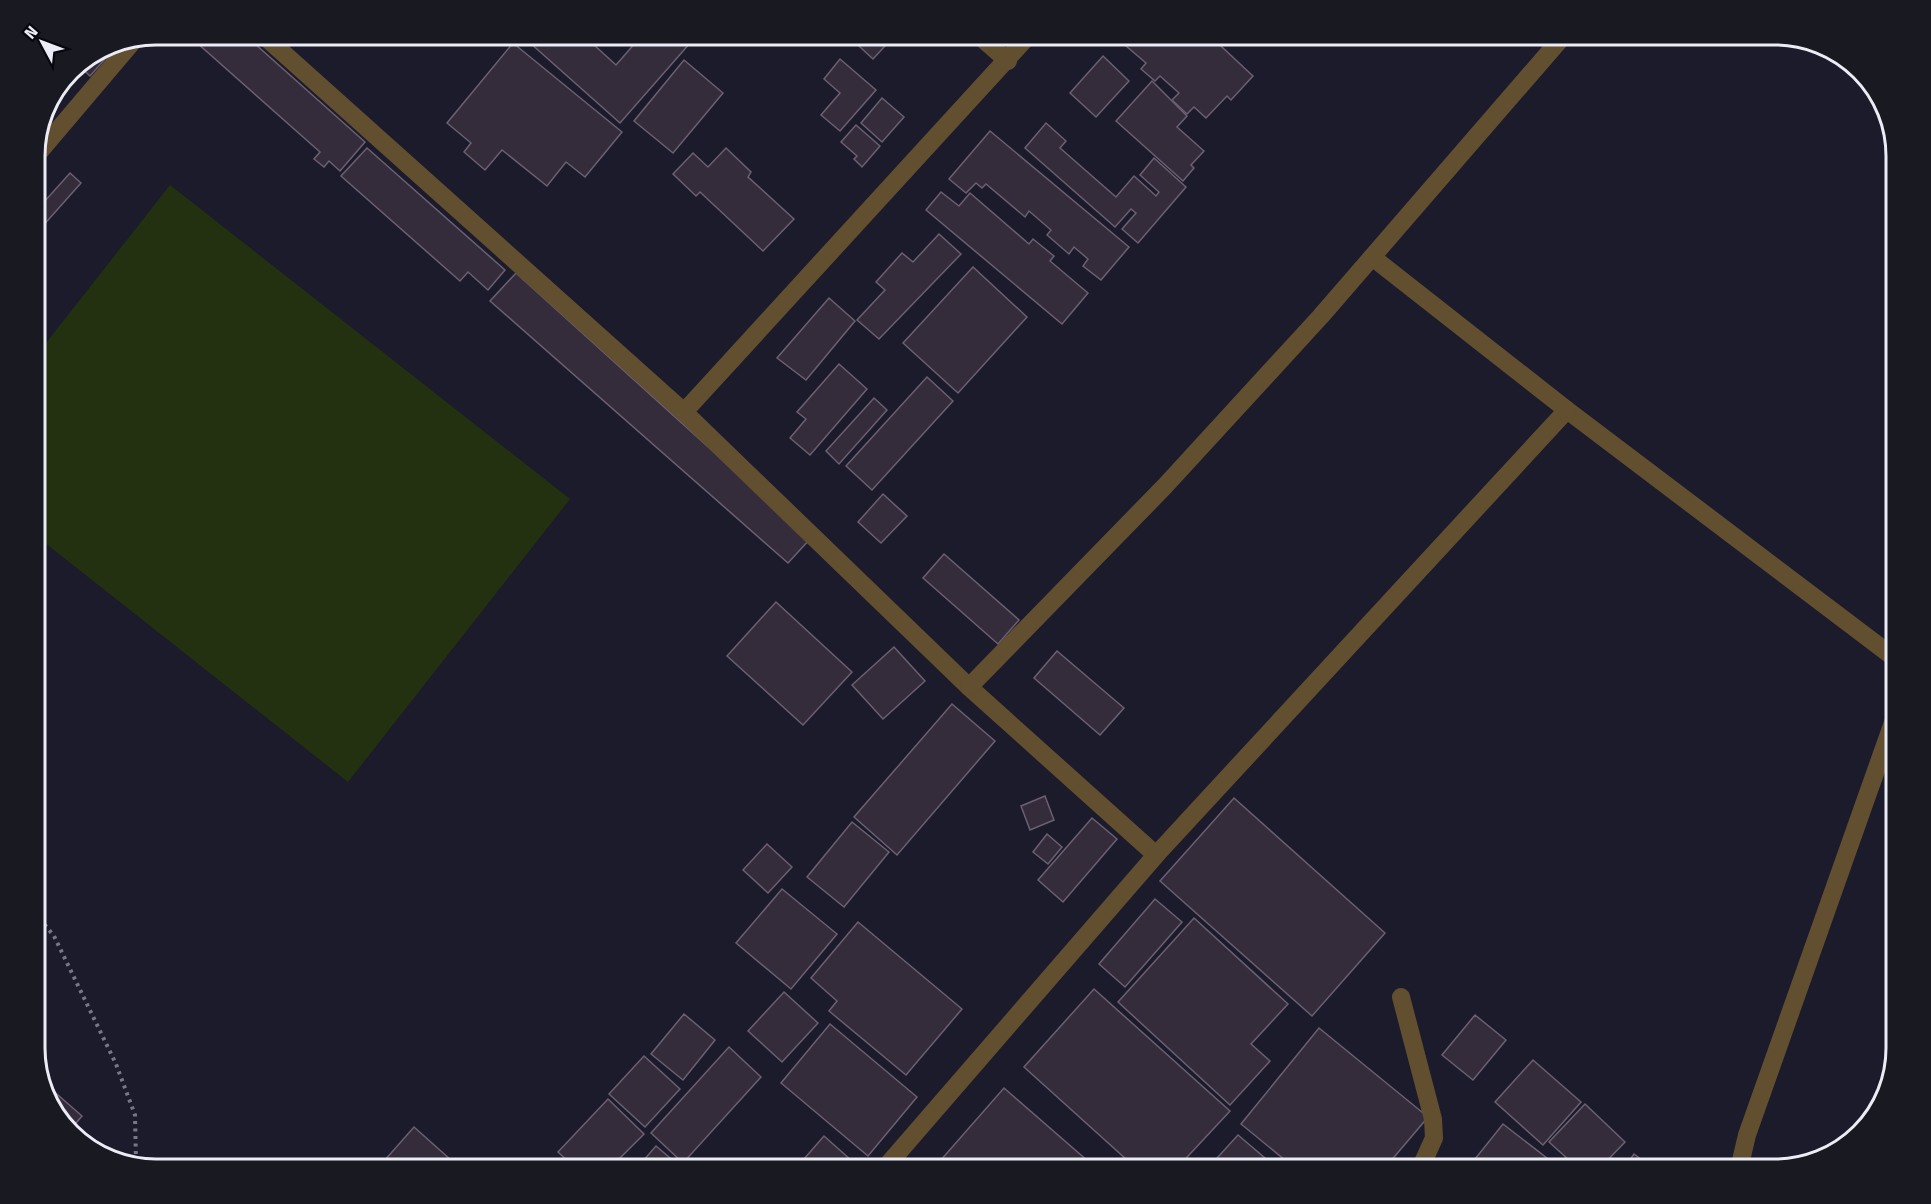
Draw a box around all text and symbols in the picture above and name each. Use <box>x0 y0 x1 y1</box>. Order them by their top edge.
north arrow <box>12 12 72 72</box>
text: N <box>20 22 42 43</box>

